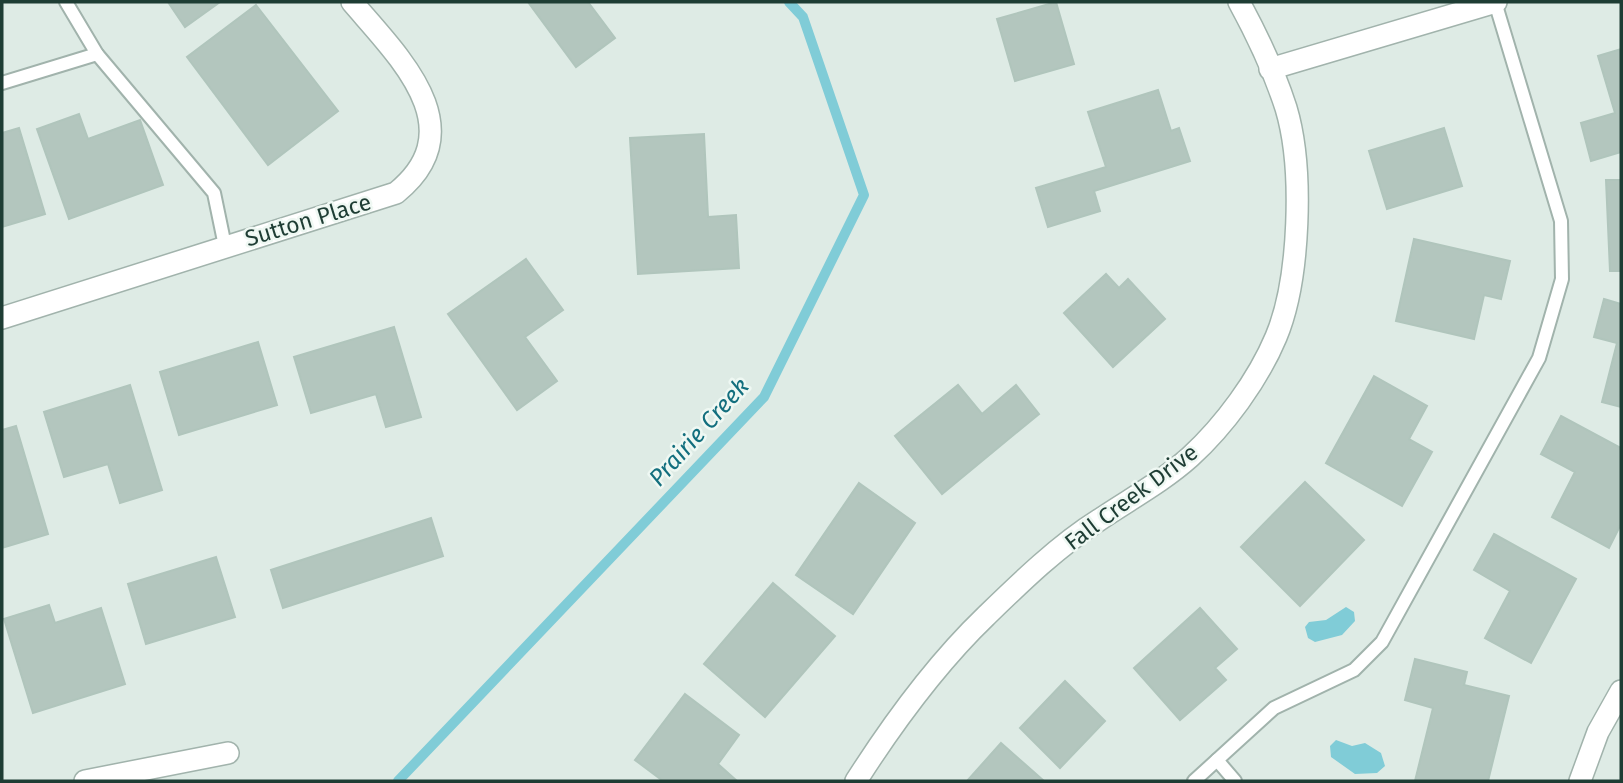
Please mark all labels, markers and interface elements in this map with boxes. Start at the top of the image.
street label: Sutton Place [241,188,375,252]
water label: Prairie Creek [643,372,755,492]
street label: Fall Creek Drive [1059,438,1203,556]

